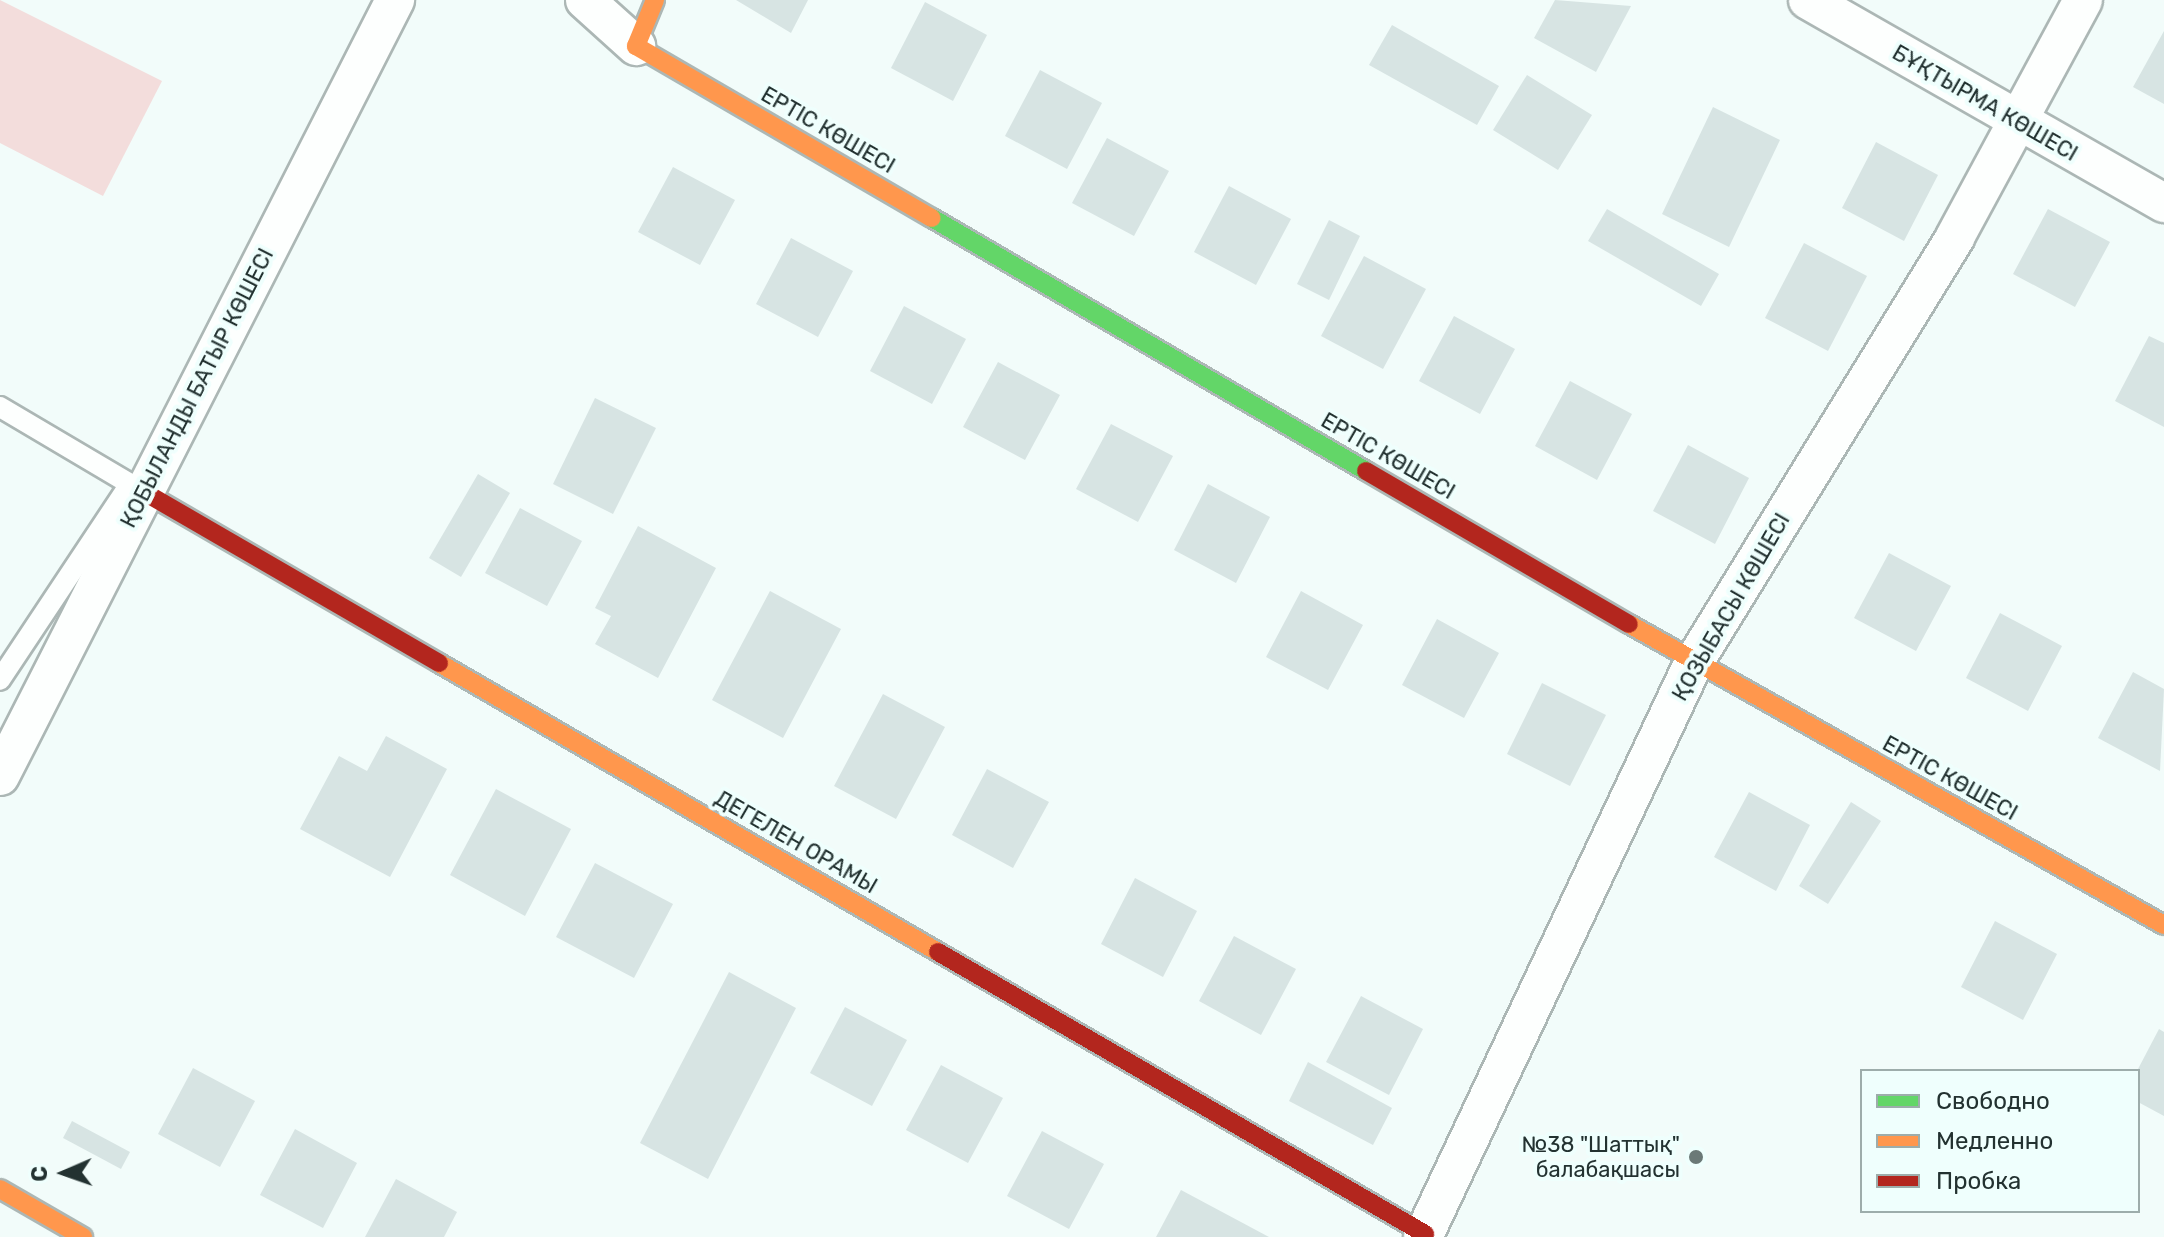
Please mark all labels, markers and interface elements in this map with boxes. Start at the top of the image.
street label: БҰҚТЫРМА КӨШЕСІ [1888,39,2082,167]
street label: ЕРТІС КӨШЕСІ [756,81,900,179]
street label: ҚОБЫЛАНДЫ БАТЫР КӨШЕСІ [115,244,279,532]
street label: ЕРТІС КӨШЕСІ [1316,407,1460,505]
street label: ҚОЗЫБАСЫ КӨШЕСІ [1666,508,1796,706]
street label: ЕРТІС КӨШЕСІ [1878,730,2022,826]
street label: ДЕГЕЛЕН ОРАМЫ [710,785,882,899]
legend [1860,1069,2140,1213]
text: Свободно [1936,1087,2050,1115]
text: Медленно [1936,1127,2053,1155]
place label: №38 "Шаттық" балабақшасы [1522,1131,1680,1182]
north arrow [24,1133,104,1213]
marker: №38 "Шаттық" балабақшасы [1687,1148,1705,1166]
text: С [26,1166,53,1182]
text: Пробка [1936,1167,2021,1195]

